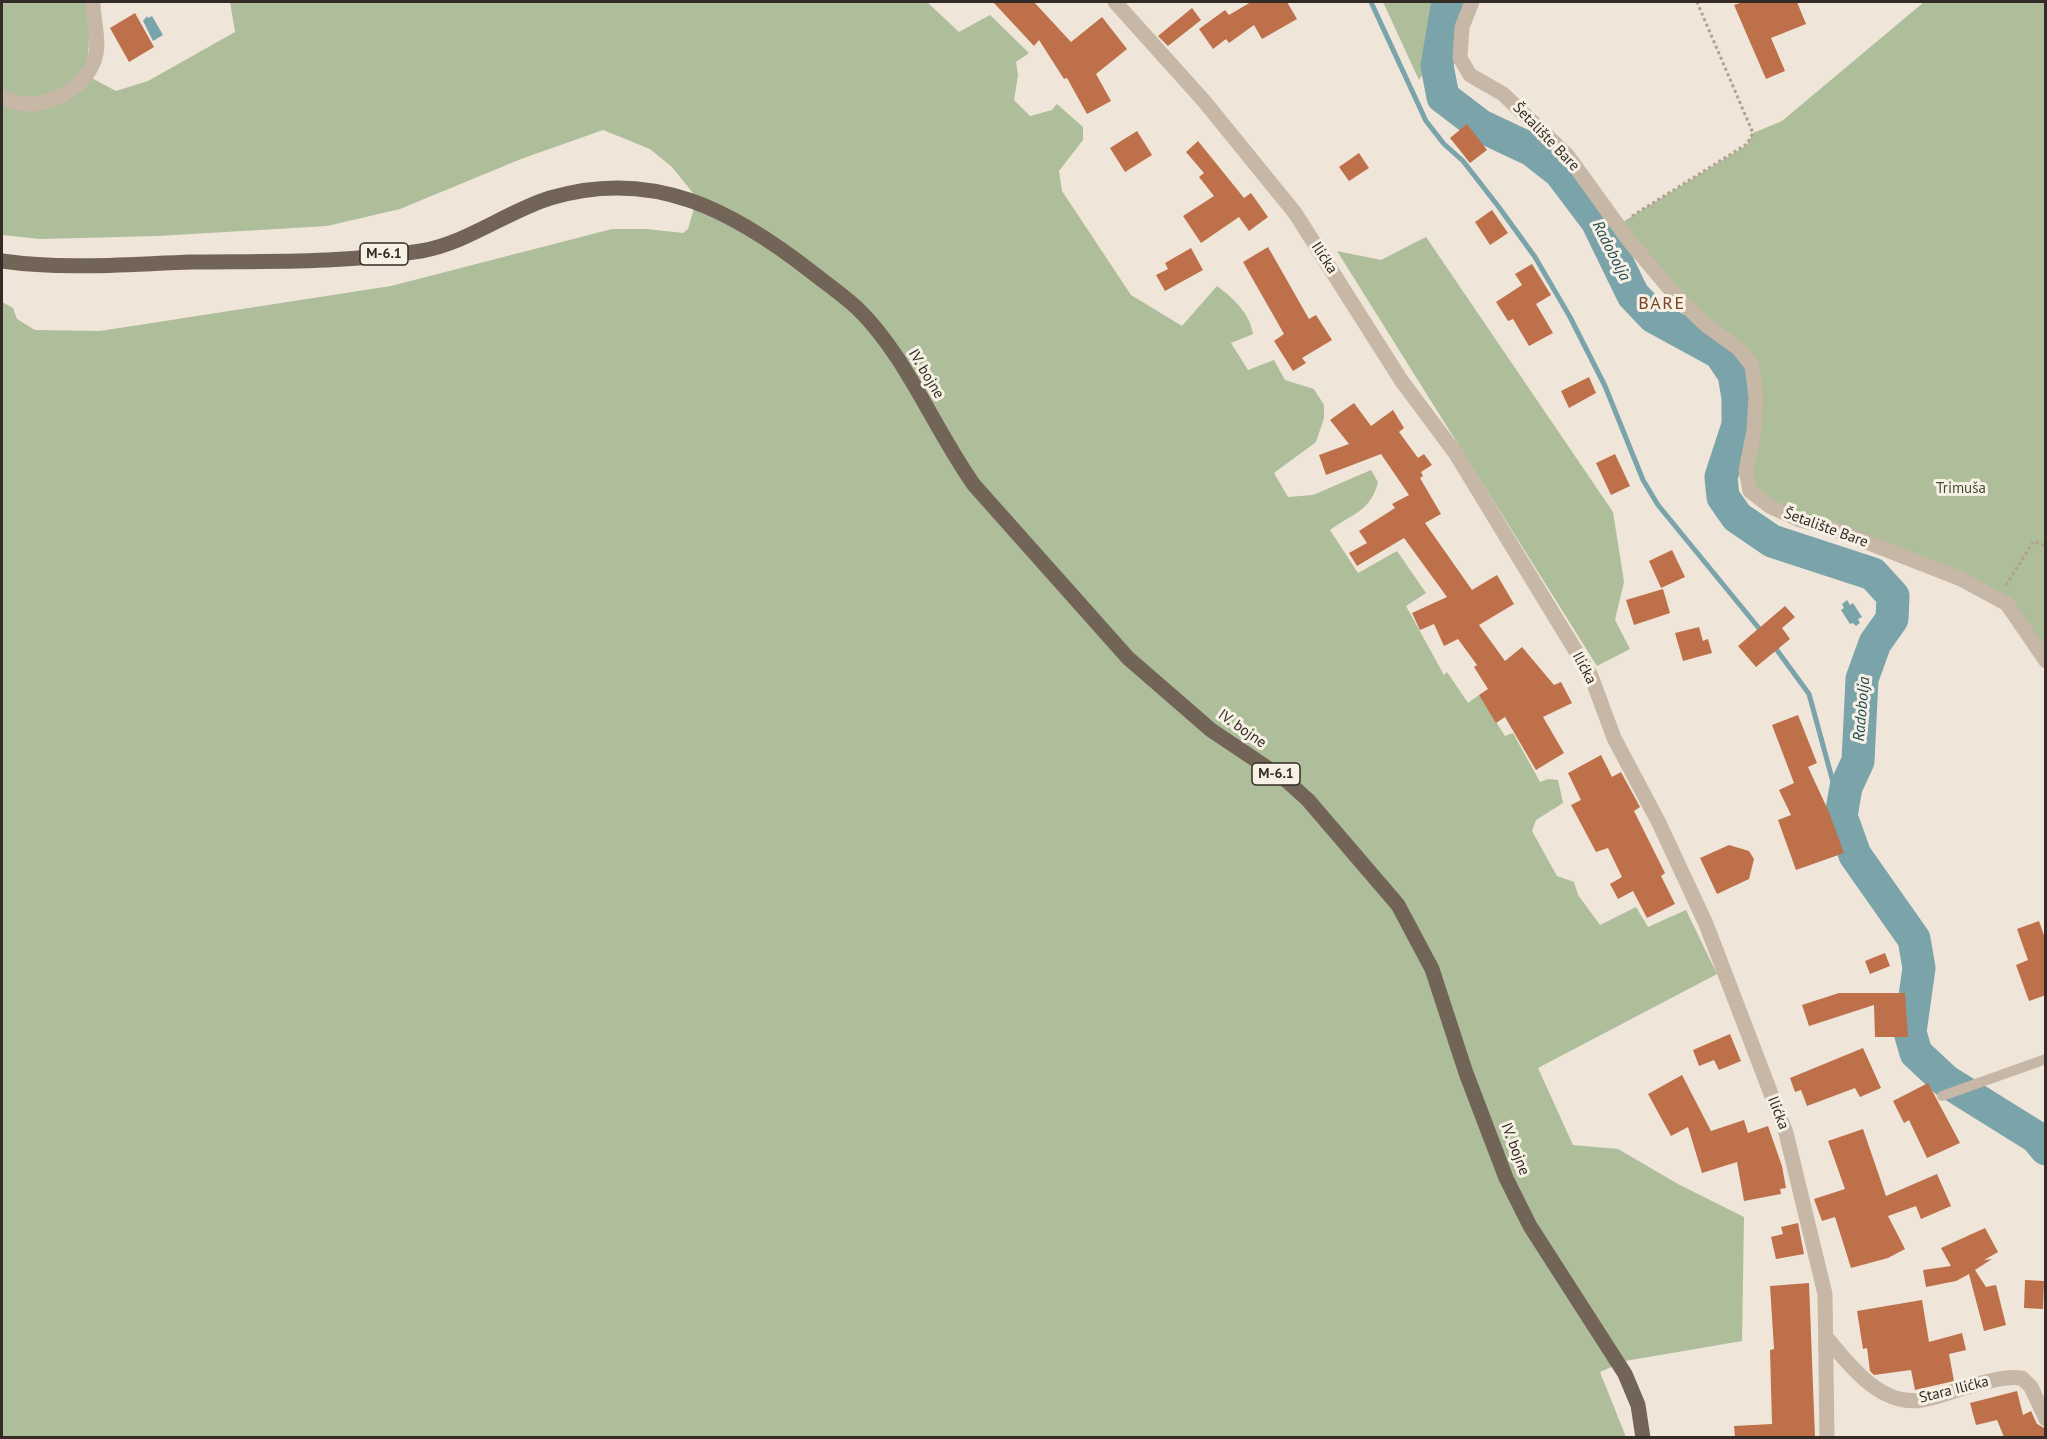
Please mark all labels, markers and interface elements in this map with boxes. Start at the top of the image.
street label: Šetalište Bare [1509,99,1583,175]
water label: Radobolja [1588,218,1634,284]
street label: Ilićka [1307,239,1341,277]
road number: M-6.1 [360,243,408,265]
district label: BARE [1638,293,1686,315]
street label: IV. bojne [904,346,948,402]
park label: Trimuša [1936,480,1986,498]
street label: Šetalište Bare [1781,504,1871,552]
street label: Ilićka [1568,649,1600,687]
water label: Radobolja [1850,676,1874,742]
street label: IV. bojne [1214,706,1270,752]
road number: M-6.1 [1252,763,1300,785]
street label: Ilićka [1763,1094,1793,1132]
street label: IV. bojne [1497,1120,1533,1178]
street label: Stara Ilićka [1917,1373,1991,1407]

